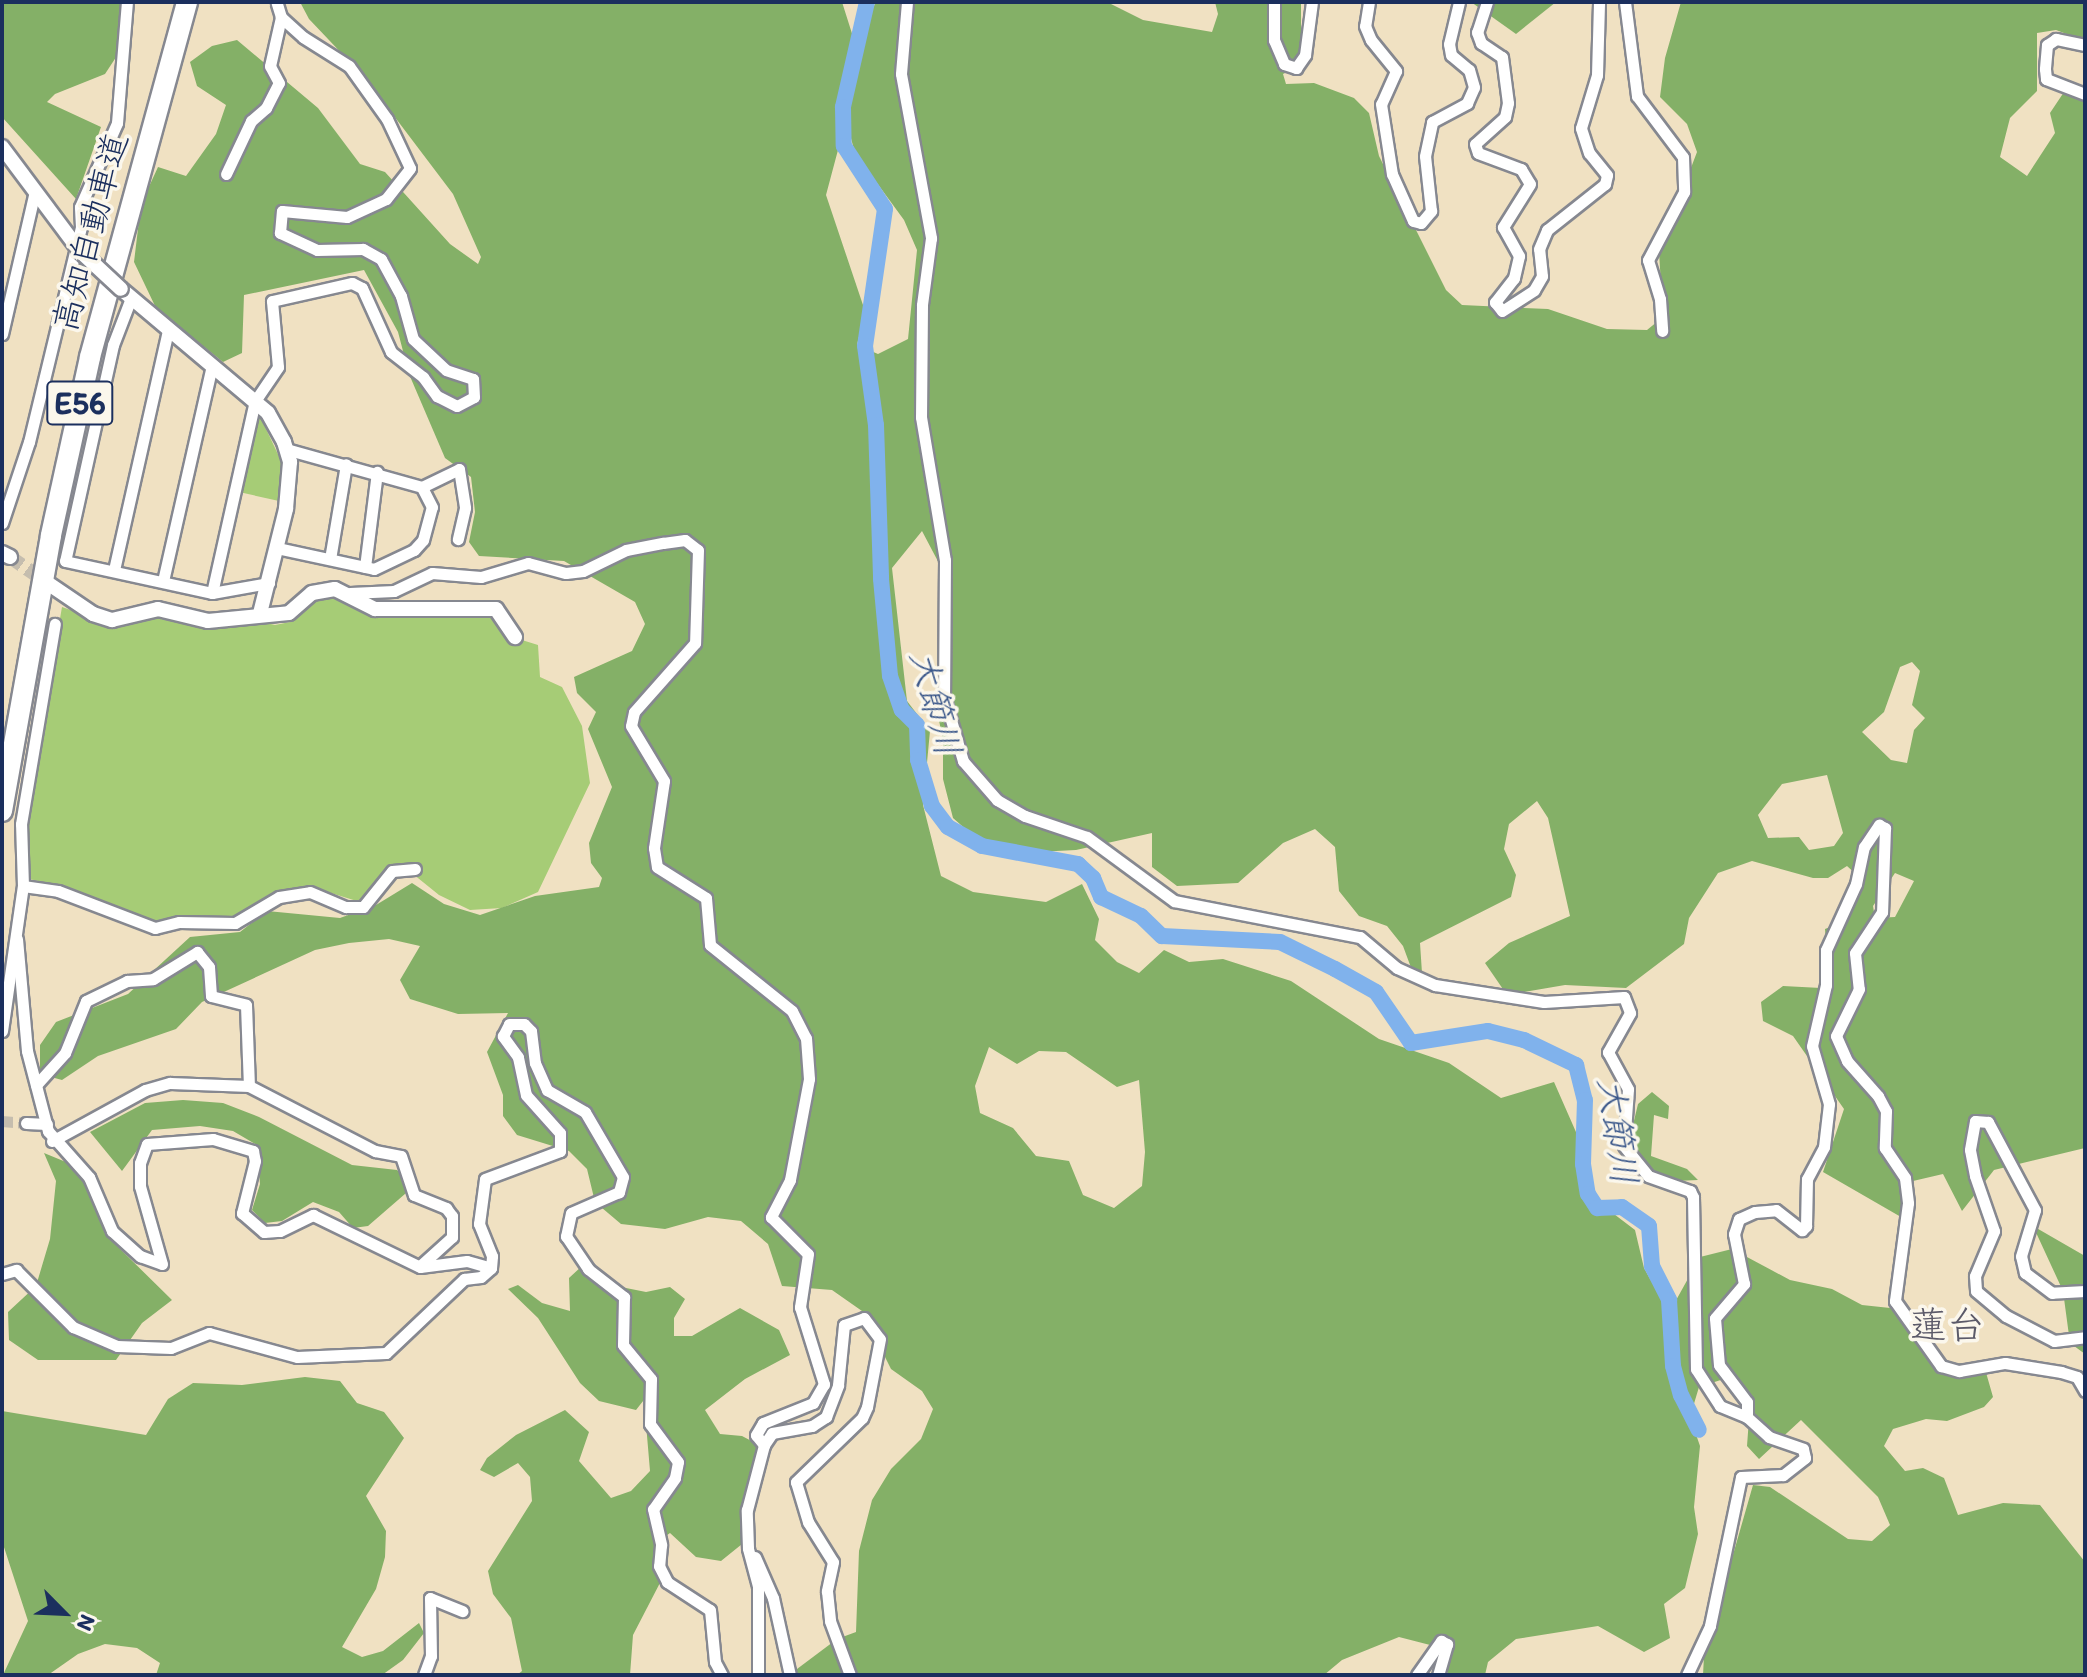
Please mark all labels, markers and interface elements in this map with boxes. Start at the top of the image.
street label: 高知自動車道 [44,128,136,336]
road number: E56 [46,375,114,431]
water label: 大節川 [901,645,971,761]
water label: 大節川 [1589,1075,1647,1187]
district label: 蓮台 [1909,1303,1985,1349]
north arrow [24,1573,104,1653]
text: N [71,1611,102,1635]

